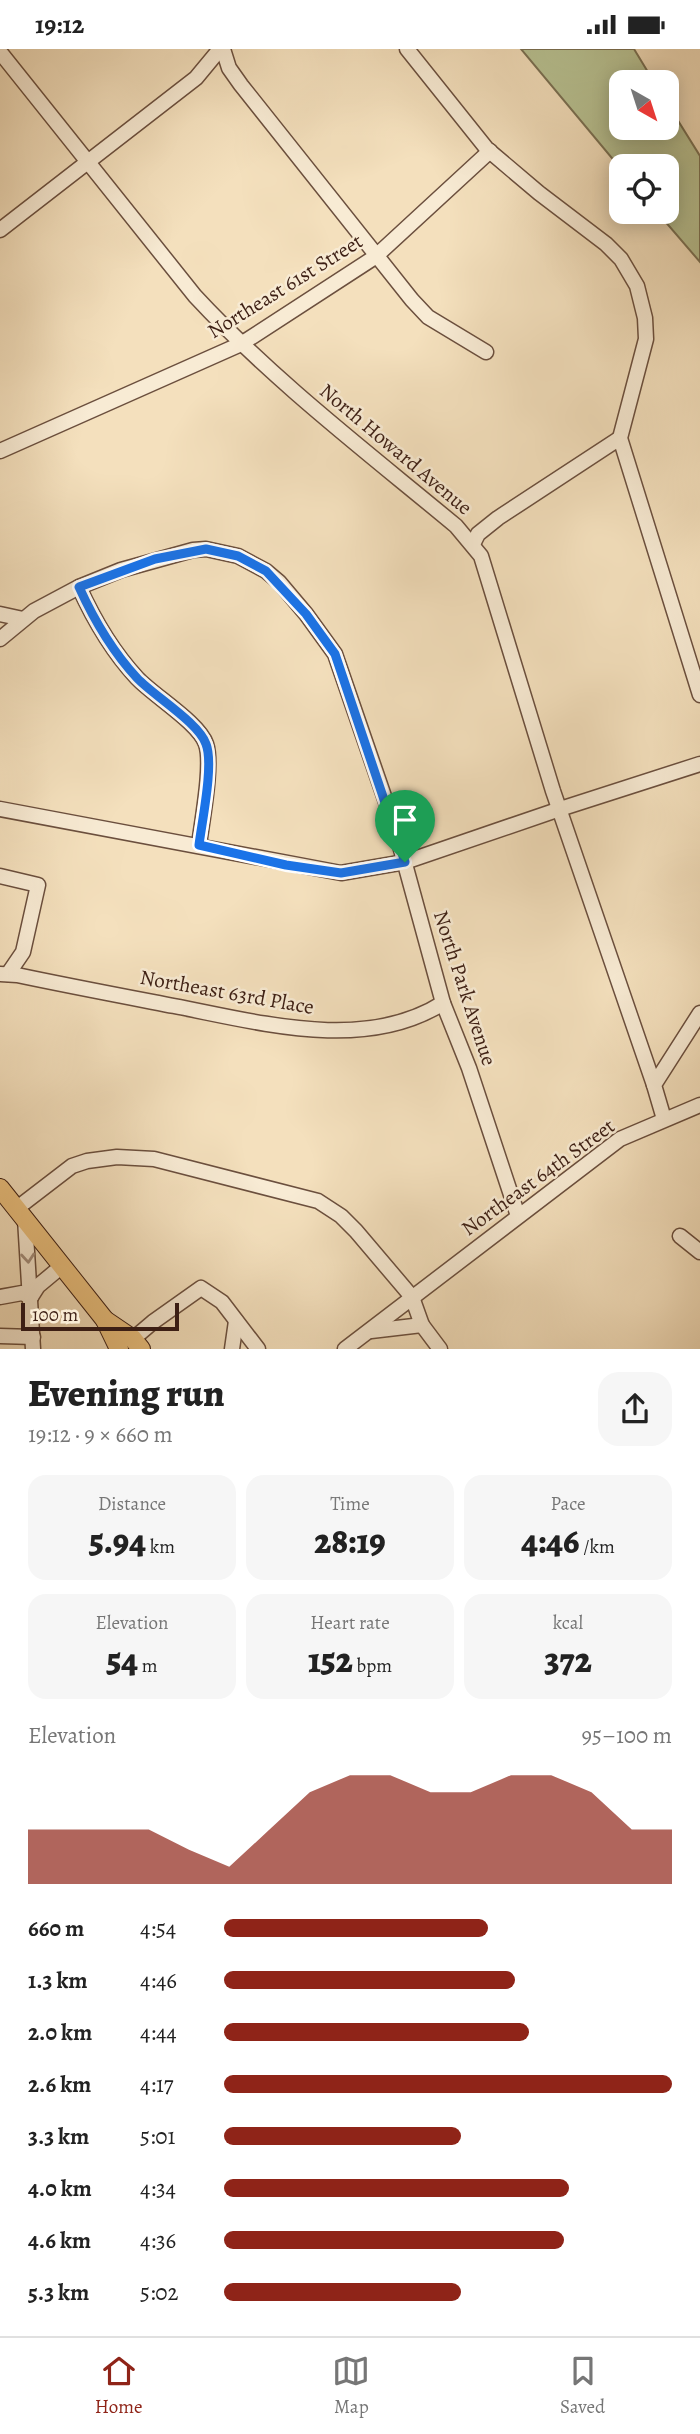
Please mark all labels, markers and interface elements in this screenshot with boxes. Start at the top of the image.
text: 19:12 [35,7,84,42]
north arrow [609,70,679,140]
map controls [609,70,679,224]
button: locate [609,154,679,224]
street label: Northeast 61st Street [202,227,368,345]
street label: North Howard Avenue [314,377,478,521]
pin [375,790,435,862]
icon: arrive [386,801,424,839]
street label: North Park Avenue [427,907,503,1069]
street label: Northeast 63rd Place [138,963,316,1021]
street label: Northeast 64th Street [456,1112,620,1242]
one-way arrow [20,1252,35,1263]
scale bar [21,1300,178,1332]
text: 100 m [32,1302,78,1328]
text: Evening run [28,1367,225,1419]
button: share [598,1372,672,1446]
text: 19:12 · 9 × 660 m [28,1419,173,1450]
text: Distance [98,1491,166,1517]
text: Time [330,1491,370,1517]
text: Pace [550,1491,586,1517]
text: 5.94 [89,1517,146,1565]
text: 28:19 [314,1517,386,1565]
text: 4:46 [521,1517,580,1565]
text: km [146,1534,175,1560]
text: /km [580,1534,615,1560]
text: Elevation [96,1610,168,1636]
text: Heart rate [310,1610,390,1636]
text: kcal [553,1610,583,1636]
text: 54 [106,1636,138,1684]
text: 152 [308,1636,353,1684]
text: 372 [544,1636,592,1684]
text: m [138,1653,158,1679]
text: bpm [353,1653,392,1679]
text: Elevation [28,1720,116,1751]
text: 95–100 m [582,1720,672,1751]
text: 660 m [28,1913,84,1944]
text: 4:54 [140,1913,176,1944]
text: 1.3 km [28,1965,88,1996]
text: 4:46 [140,1965,177,1996]
text: 2.0 km [28,2017,92,2048]
text: 4:44 [140,2017,177,2048]
text: 2.6 km [28,2069,91,2100]
text: 4:17 [140,2069,173,2100]
text: 3.3 km [28,2121,89,2152]
text: 5:01 [140,2121,176,2152]
text: 4.0 km [28,2173,92,2204]
text: 4:34 [140,2173,176,2204]
text: 4.6 km [28,2225,91,2256]
text: 4:36 [140,2225,176,2256]
text: 5.3 km [28,2277,89,2308]
text: 5:02 [140,2277,179,2308]
tab: Home [95,2352,143,2420]
tab: Map [332,2352,370,2420]
tab: Saved [560,2352,605,2420]

